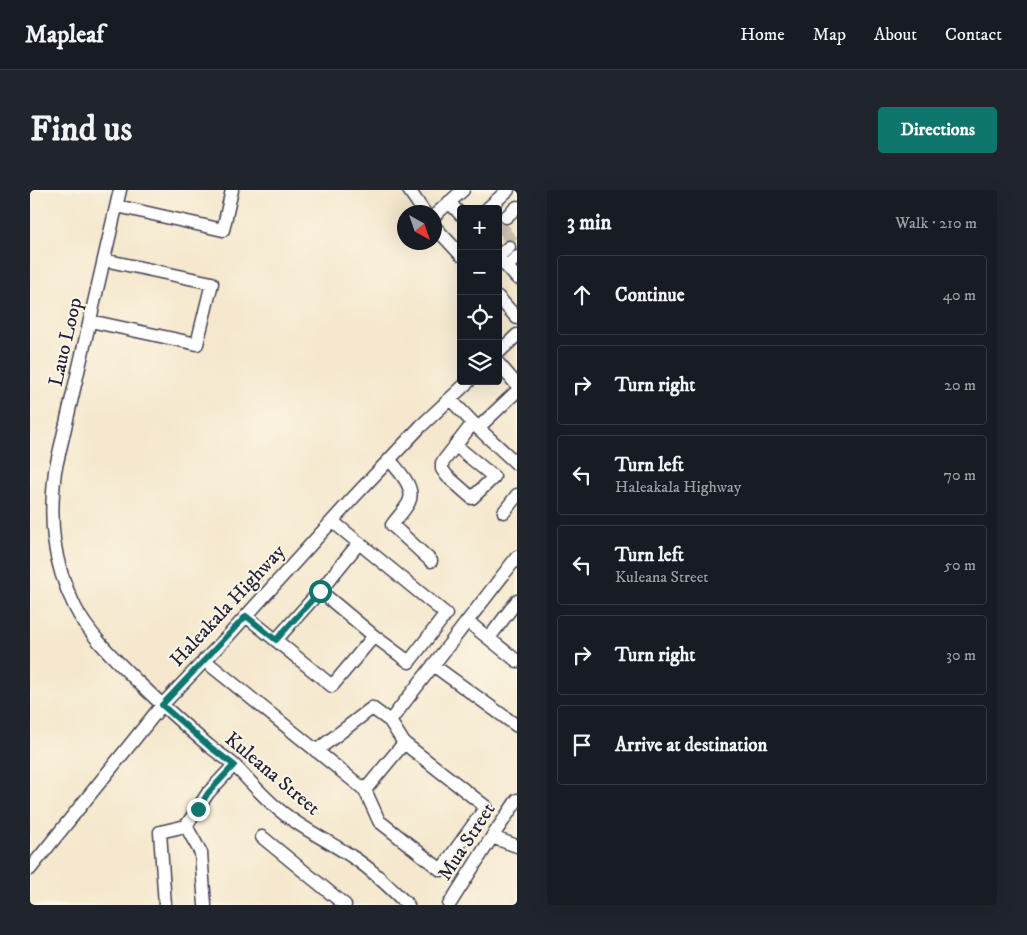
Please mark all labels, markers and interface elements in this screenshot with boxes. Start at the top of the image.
text: Mapleaf [25,20,104,50]
text: Home [740,24,785,46]
text: Map [813,24,846,46]
text: About [874,24,917,46]
text: Contact [945,24,1002,46]
button: Directions [878,107,997,153]
text: Find us [30,108,132,152]
north arrow [397,205,442,250]
map controls [457,205,502,385]
button: + [457,205,502,250]
text: 3 min [567,210,612,236]
text: Walk · 210 m [895,213,977,233]
button: − [457,250,502,295]
icon: ahead [568,281,596,309]
text: Continue [615,284,685,307]
text: 40 m [943,285,976,305]
street label: Lauo Loop [44,295,88,389]
button: locate [457,295,502,340]
button: layers [457,340,502,385]
icon: right [568,371,596,399]
text: Turn right [615,374,695,397]
text: 20 m [944,375,976,395]
text: Turn left [615,454,684,477]
icon: left [568,461,596,489]
text: 70 m [944,465,976,485]
text: Haleakala Highway [615,477,741,497]
street label: Haleakala Highway [165,539,291,672]
text: Turn left [615,544,684,567]
icon: left [568,551,596,579]
text: 50 m [944,555,976,575]
text: Kuleana Street [615,567,708,587]
route start [309,580,332,603]
icon: right [568,641,596,669]
text: Turn right [615,644,695,667]
text: 30 m [946,645,976,665]
street label: Kuleana Street [219,727,325,821]
icon: arrive [568,731,596,759]
text: Arrive at destination [615,734,767,757]
route end [187,798,210,821]
street label: Mua Street [433,798,501,886]

